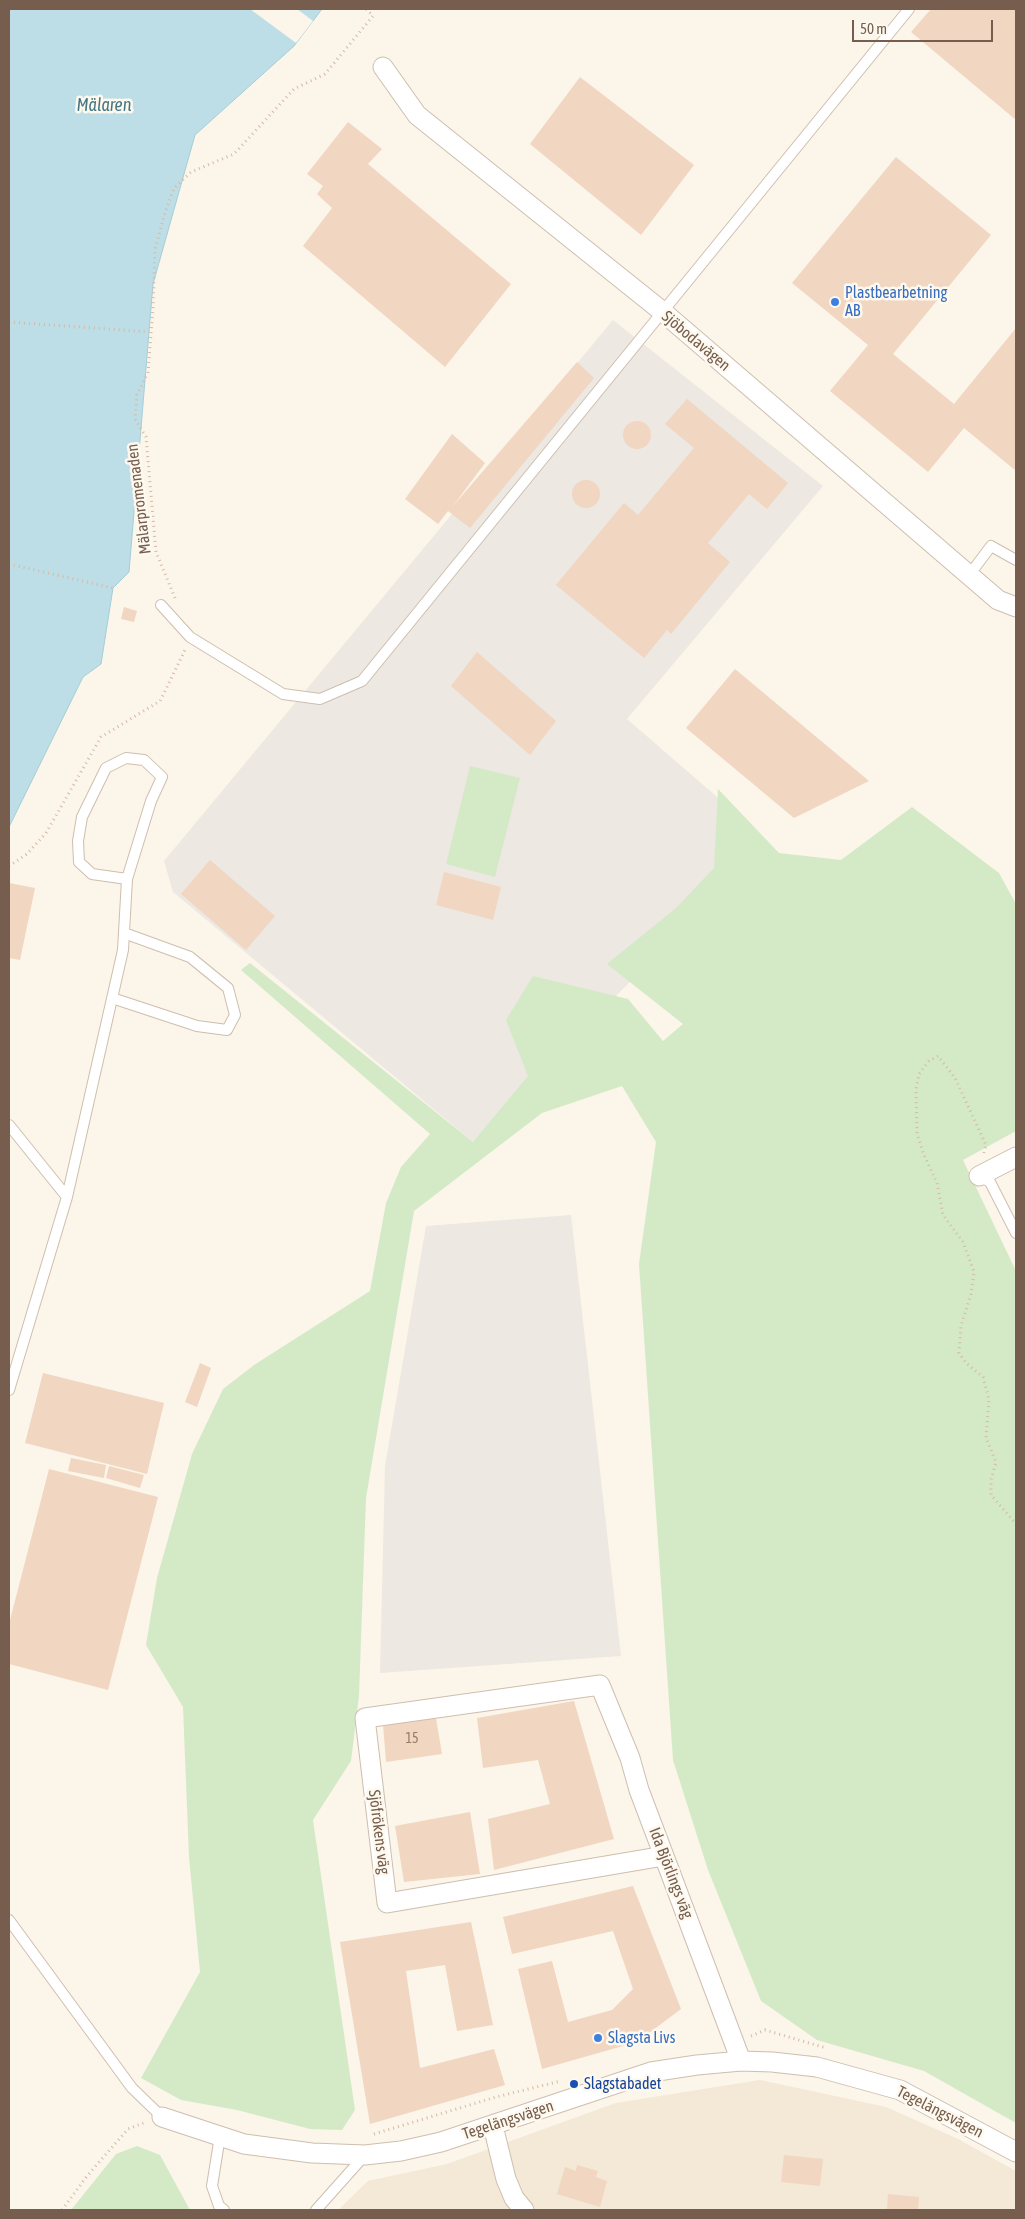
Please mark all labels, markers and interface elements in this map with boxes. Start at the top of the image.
scale bar [855,10,996,42]
text: 50 m [860,20,887,37]
water label: Mälaren [77,94,131,116]
place label: Plastbearbetning AB [845,283,947,321]
marker: Plastbearbetning AB [829,296,841,308]
street label: Sjöbodavägen [658,307,734,375]
street label: Mälarpromenaden [123,443,155,555]
house number: 15 [405,1731,419,1747]
street label: Sjöfrökens väg [364,1789,394,1875]
street label: Ida Björlings väg [645,1825,697,1921]
place label: Slagsta Livs [608,2028,675,2048]
marker: Slagsta Livs [592,2032,604,2044]
place label: Slagstabadet [584,2074,661,2094]
marker: Slagstabadet [568,2078,580,2090]
street label: Tegelängsvägen [894,2082,986,2142]
street label: Tegelängsvägen [460,2096,556,2144]

